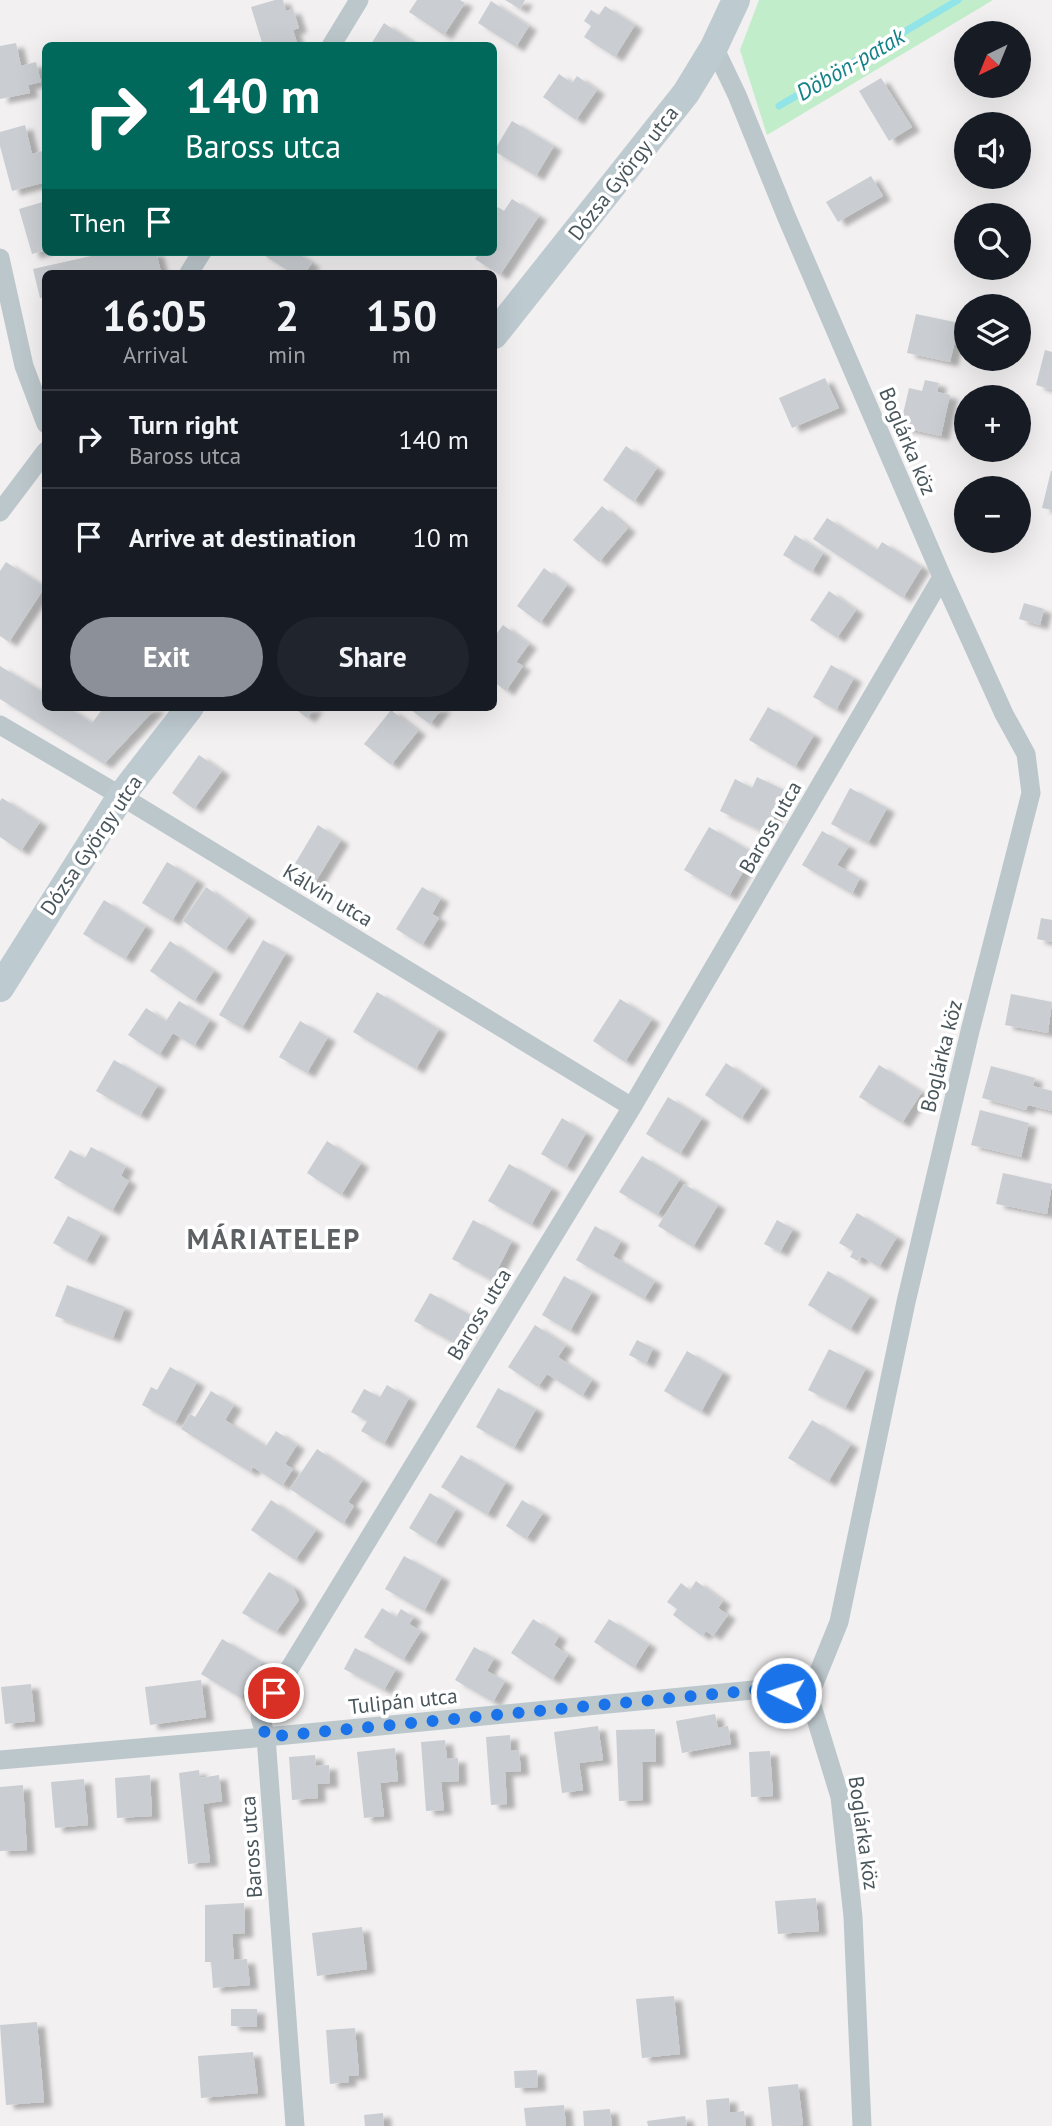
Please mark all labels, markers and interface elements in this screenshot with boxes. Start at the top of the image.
water label: Döbön-patak [790,20,911,107]
north arrow [954,21,1031,98]
map controls [954,21,1031,553]
text: 140 m [185,63,320,127]
icon: right [70,70,161,161]
street label: Dózsa György utca [562,100,684,246]
button: sound [954,112,1031,189]
text: Baross utca [185,125,341,167]
icon: arrive [140,203,178,241]
button: search [954,203,1031,280]
text: Then [70,206,126,239]
text: 16:05 [102,288,208,343]
text: 2 [275,288,299,343]
text: 150 [366,288,437,343]
button: layers [954,294,1031,371]
text: Arrival [123,340,187,369]
text: min [268,340,306,369]
text: m [392,340,411,369]
street label: Boglárka köz [873,383,943,499]
button: + [954,385,1031,462]
text: Turn right [129,408,238,441]
icon: right [70,420,108,458]
text: 140 m [398,423,469,456]
text: Baross utca [129,441,241,470]
button: − [954,476,1031,553]
icon: arrive [70,518,108,556]
text: Arrive at destination [129,521,356,554]
text: 10 m [413,521,469,554]
button: Exit [70,617,263,697]
button: Share [277,617,469,697]
street label: Dózsa György utca [34,770,148,920]
street label: Baross utca [733,776,807,878]
street label: Kálvin utca [278,858,378,932]
street label: Boglárka köz [914,997,968,1115]
district label: MÁRIATELEP [187,1220,361,1257]
street label: Baross utca [441,1263,517,1365]
position arrow [749,1656,823,1730]
pin [244,1663,304,1723]
icon: arrive [255,1674,293,1712]
street label: Tulipán utca [347,1682,459,1720]
street label: Boglárka köz [843,1774,885,1892]
street label: Baross utca [234,1795,268,1899]

